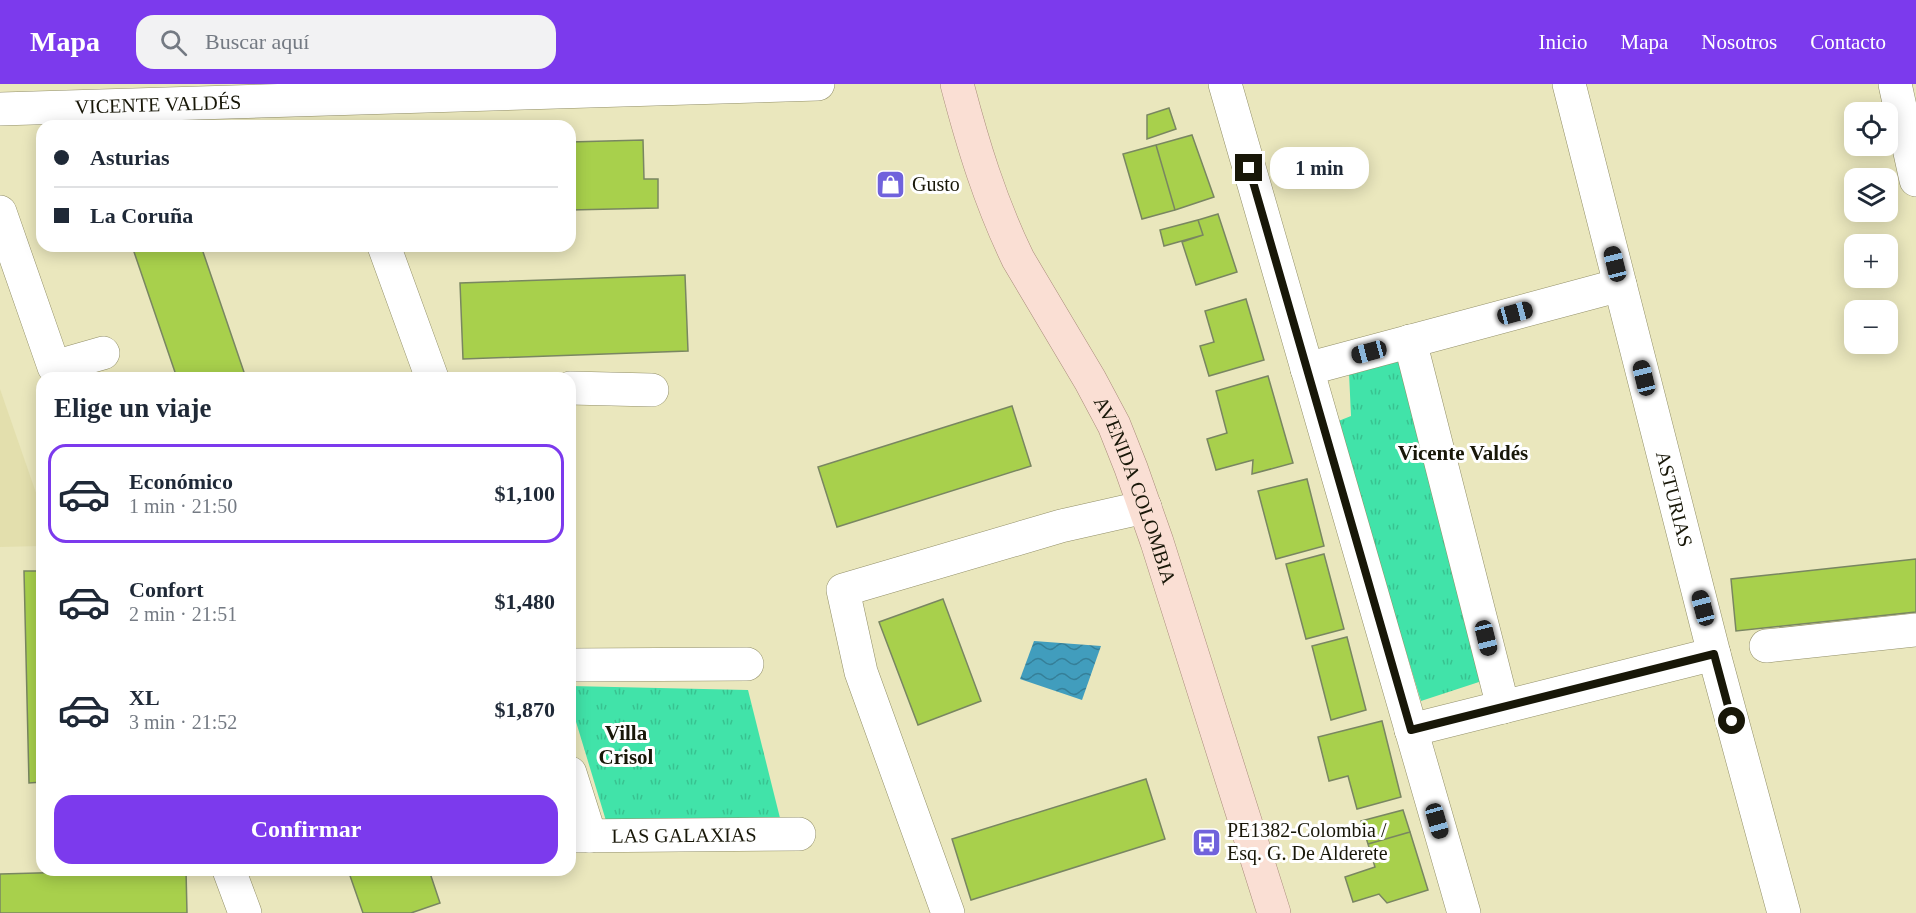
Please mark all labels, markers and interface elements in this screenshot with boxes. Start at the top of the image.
search box [136,15,556,69]
text: Mapa [30,26,100,57]
icon: search [157,26,190,59]
text: Buscar aquí [205,29,309,54]
text: Inicio [1539,30,1588,54]
text: Mapa [1621,30,1668,54]
text: Nosotros [1701,30,1777,54]
text: Contacto [1810,30,1886,54]
street label: VICENTE VALDÉS [74,91,242,118]
map controls [1844,102,1898,354]
button: locate [1844,102,1898,156]
text: Asturias [90,145,169,170]
callout: 1 min [1270,147,1369,189]
route end [1235,154,1262,181]
text: 1 min [1295,157,1344,179]
shop icon: Gusto [875,168,907,200]
button: layers [1844,168,1898,222]
place label: Gusto [912,173,960,195]
text: La Coruña [90,203,193,228]
button: + [1844,234,1898,288]
car [1602,244,1628,284]
car [1495,300,1535,326]
button: − [1844,300,1898,354]
car [1349,339,1389,365]
car [1631,358,1657,398]
street label: AVENIDA COLOMBIA [1090,392,1181,587]
text: Elige un viaje [54,393,212,423]
district label: Vicente Valdés [1398,441,1528,465]
street label: ASTURIAS [1652,449,1697,549]
icon: car [57,467,111,521]
text: Económico [129,469,233,494]
text: $1,100 [495,481,555,506]
text: 1 min · 21:50 [129,495,237,517]
icon: car [57,575,111,629]
text: Confort [129,577,204,602]
car [1690,588,1716,628]
text: $1,480 [495,589,555,614]
text: 2 min · 21:51 [129,603,237,625]
car [1473,618,1499,658]
icon: car [57,683,111,737]
text: XL [129,685,160,710]
text: $1,870 [495,697,555,722]
route start [1718,707,1745,734]
text: 3 min · 21:52 [129,711,237,733]
district label: Villa Crisol [599,721,654,769]
button: Confirmar [54,795,558,864]
car [1423,801,1451,841]
place label: PE1382-Colombia / Esq. G. De Alderete [1227,819,1388,865]
street label: LAS GALAXIAS [611,823,757,847]
bus stop icon: PE1382-Colombia / Esq. G. De Alderete [1190,826,1222,858]

